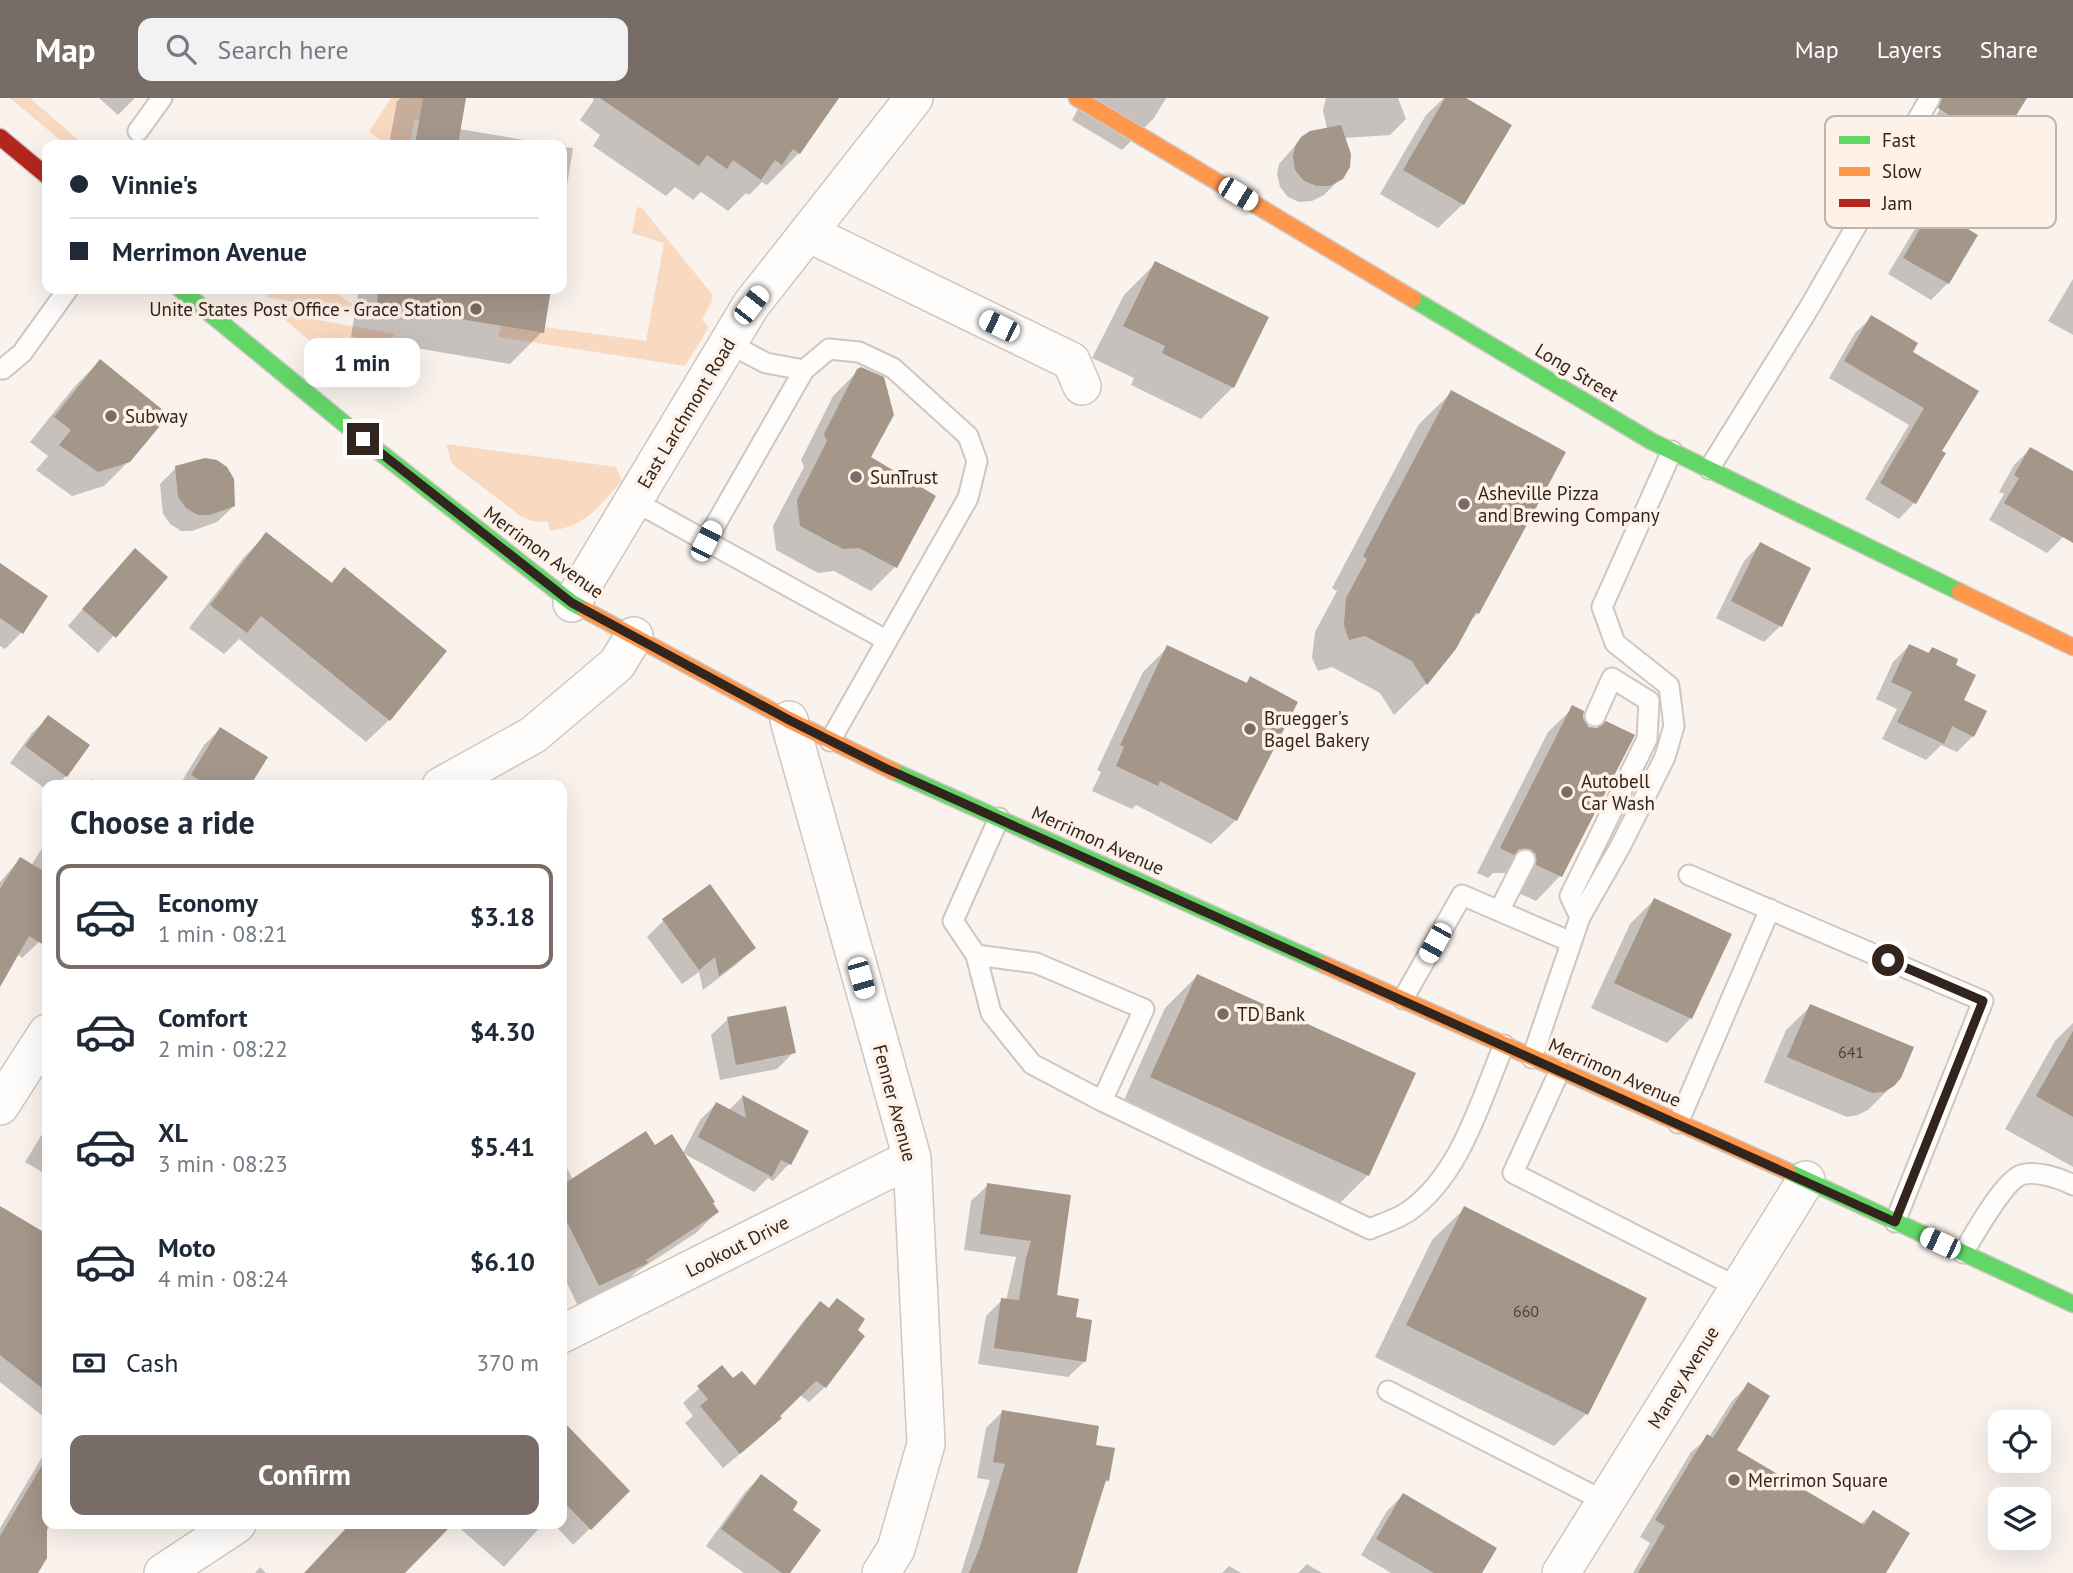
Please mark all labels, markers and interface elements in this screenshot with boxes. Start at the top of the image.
search box [138,18,628,81]
text: Map [35,28,96,71]
icon: search [162,30,200,68]
text: Search here [218,33,349,66]
text: Map [1795,34,1839,65]
text: Layers [1877,34,1942,65]
text: Share [1980,34,2038,65]
legend [1825,116,2056,228]
text: Fast [1882,128,1916,152]
text: Slow [1882,159,1922,183]
text: Vinnie's [112,168,198,201]
car [1215,174,1262,214]
text: Jam [1881,191,1912,215]
text: Merrimon Avenue [112,235,307,268]
car [730,282,773,328]
place label: Unite States Post Office - Grace Station [149,297,462,321]
marker: Unite States Post Office - Grace Station [468,301,484,317]
car [976,307,1023,345]
street label: East Larchmont Road [632,333,740,493]
callout: 1 min [305,338,421,386]
street label: Long Street [1531,338,1624,407]
text: 1 min [334,348,390,377]
place label: Subway [125,404,188,428]
marker: Subway [103,408,119,424]
route end [347,423,379,455]
place label: SunTrust [870,465,939,489]
marker: SunTrust [848,469,864,485]
place label: Asheville Pizza and Brewing Company [1478,481,1660,527]
marker: Asheville Pizza and Brewing Company [1456,496,1472,512]
street label: Merrimon Avenue [479,500,609,604]
car [688,518,725,564]
place label: Bruegger's Bagel Bakery [1264,706,1370,752]
marker: Bruegger's Bagel Bakery [1242,721,1258,737]
place label: Autobell Car Wash [1581,769,1655,815]
marker: Autobell Car Wash [1559,784,1575,800]
street label: Merrimon Avenue [1028,800,1168,880]
text: Choose a ride [70,801,255,843]
icon: car [74,885,137,948]
text: Economy [158,886,258,919]
text: $3.18 [470,900,535,933]
text: 1 min · 08:21 [158,919,288,948]
car [1416,920,1455,966]
route start [1872,944,1904,976]
car [846,955,877,1001]
icon: car [74,1000,137,1063]
text: Comfort [158,1001,248,1034]
place label: TD Bank [1237,1002,1305,1026]
marker: TD Bank [1215,1006,1231,1022]
text: $4.30 [470,1015,535,1048]
street label: Merrimon Avenue [1545,1032,1685,1112]
text: 2 min · 08:22 [158,1034,288,1063]
street label: Fenner Avenue [868,1042,922,1164]
house number: 641 [1838,1042,1864,1062]
icon: car [74,1115,137,1178]
text: XL [158,1116,188,1149]
text: $5.41 [470,1130,535,1163]
text: 3 min · 08:23 [158,1149,288,1178]
street label: Lookout Drive [681,1210,793,1282]
car [1917,1225,1964,1261]
icon: car [74,1230,137,1293]
text: Moto [158,1231,216,1264]
text: $6.10 [470,1245,535,1278]
text: 4 min · 08:24 [158,1264,288,1293]
house number: 660 [1513,1301,1539,1321]
street label: Maney Avenue [1642,1321,1724,1433]
icon: cash [70,1344,108,1382]
text: Cash [126,1346,178,1379]
text: 370 m [477,1348,539,1377]
map controls [1988,1410,2051,1550]
button: locate [1988,1410,2051,1473]
button: Confirm [70,1435,539,1515]
place label: Merrimon Square [1748,1468,1888,1492]
marker: Merrimon Square [1726,1472,1742,1488]
button: layers [1988,1487,2051,1550]

